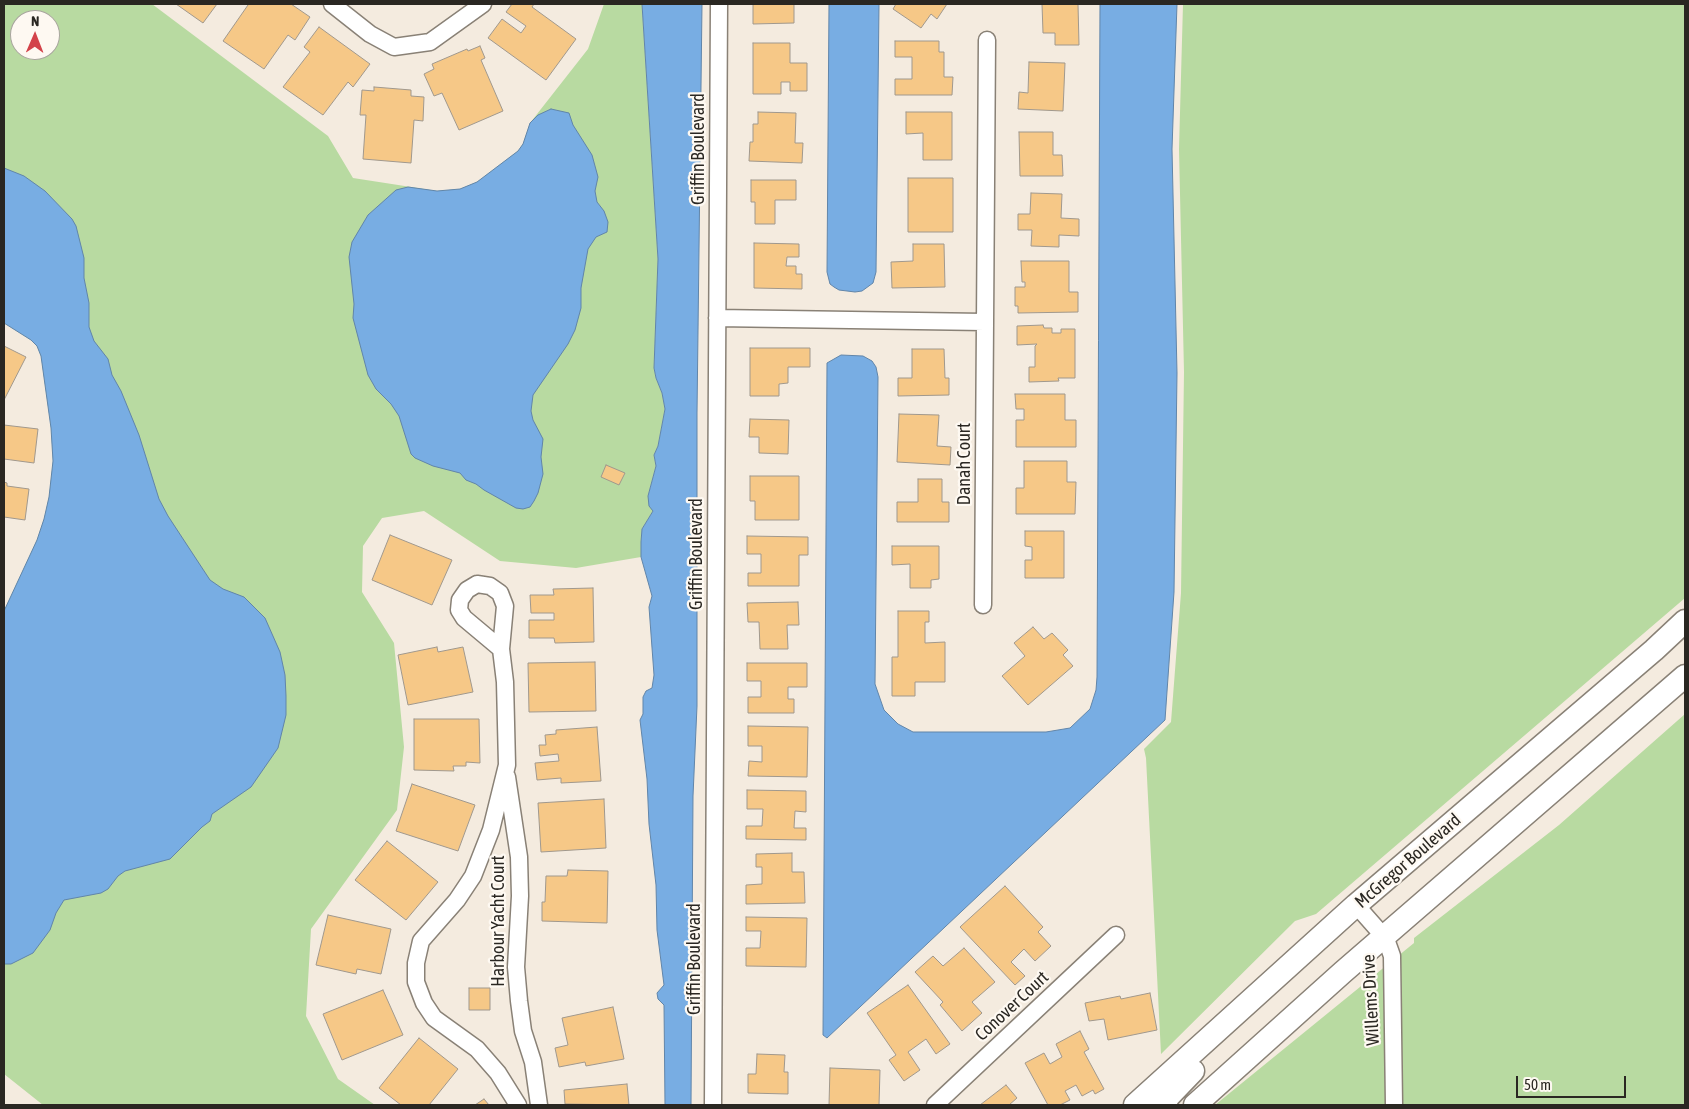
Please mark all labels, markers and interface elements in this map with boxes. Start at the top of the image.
north arrow [10,10,60,60]
text: N [31,13,40,29]
street label: Griffin Boulevard [687,93,709,205]
street label: Danah Court [953,423,975,505]
street label: Griffin Boulevard [685,498,707,610]
street label: McGregor Boulevard [1351,809,1465,913]
street label: Harbour Yacht Court [487,855,509,987]
street label: Griffin Boulevard [683,903,705,1015]
street label: Willems Drive [1358,954,1384,1046]
street label: Conover Court [971,967,1053,1045]
scale bar [1519,1066,1629,1098]
text: 50 m [1524,1076,1551,1093]

